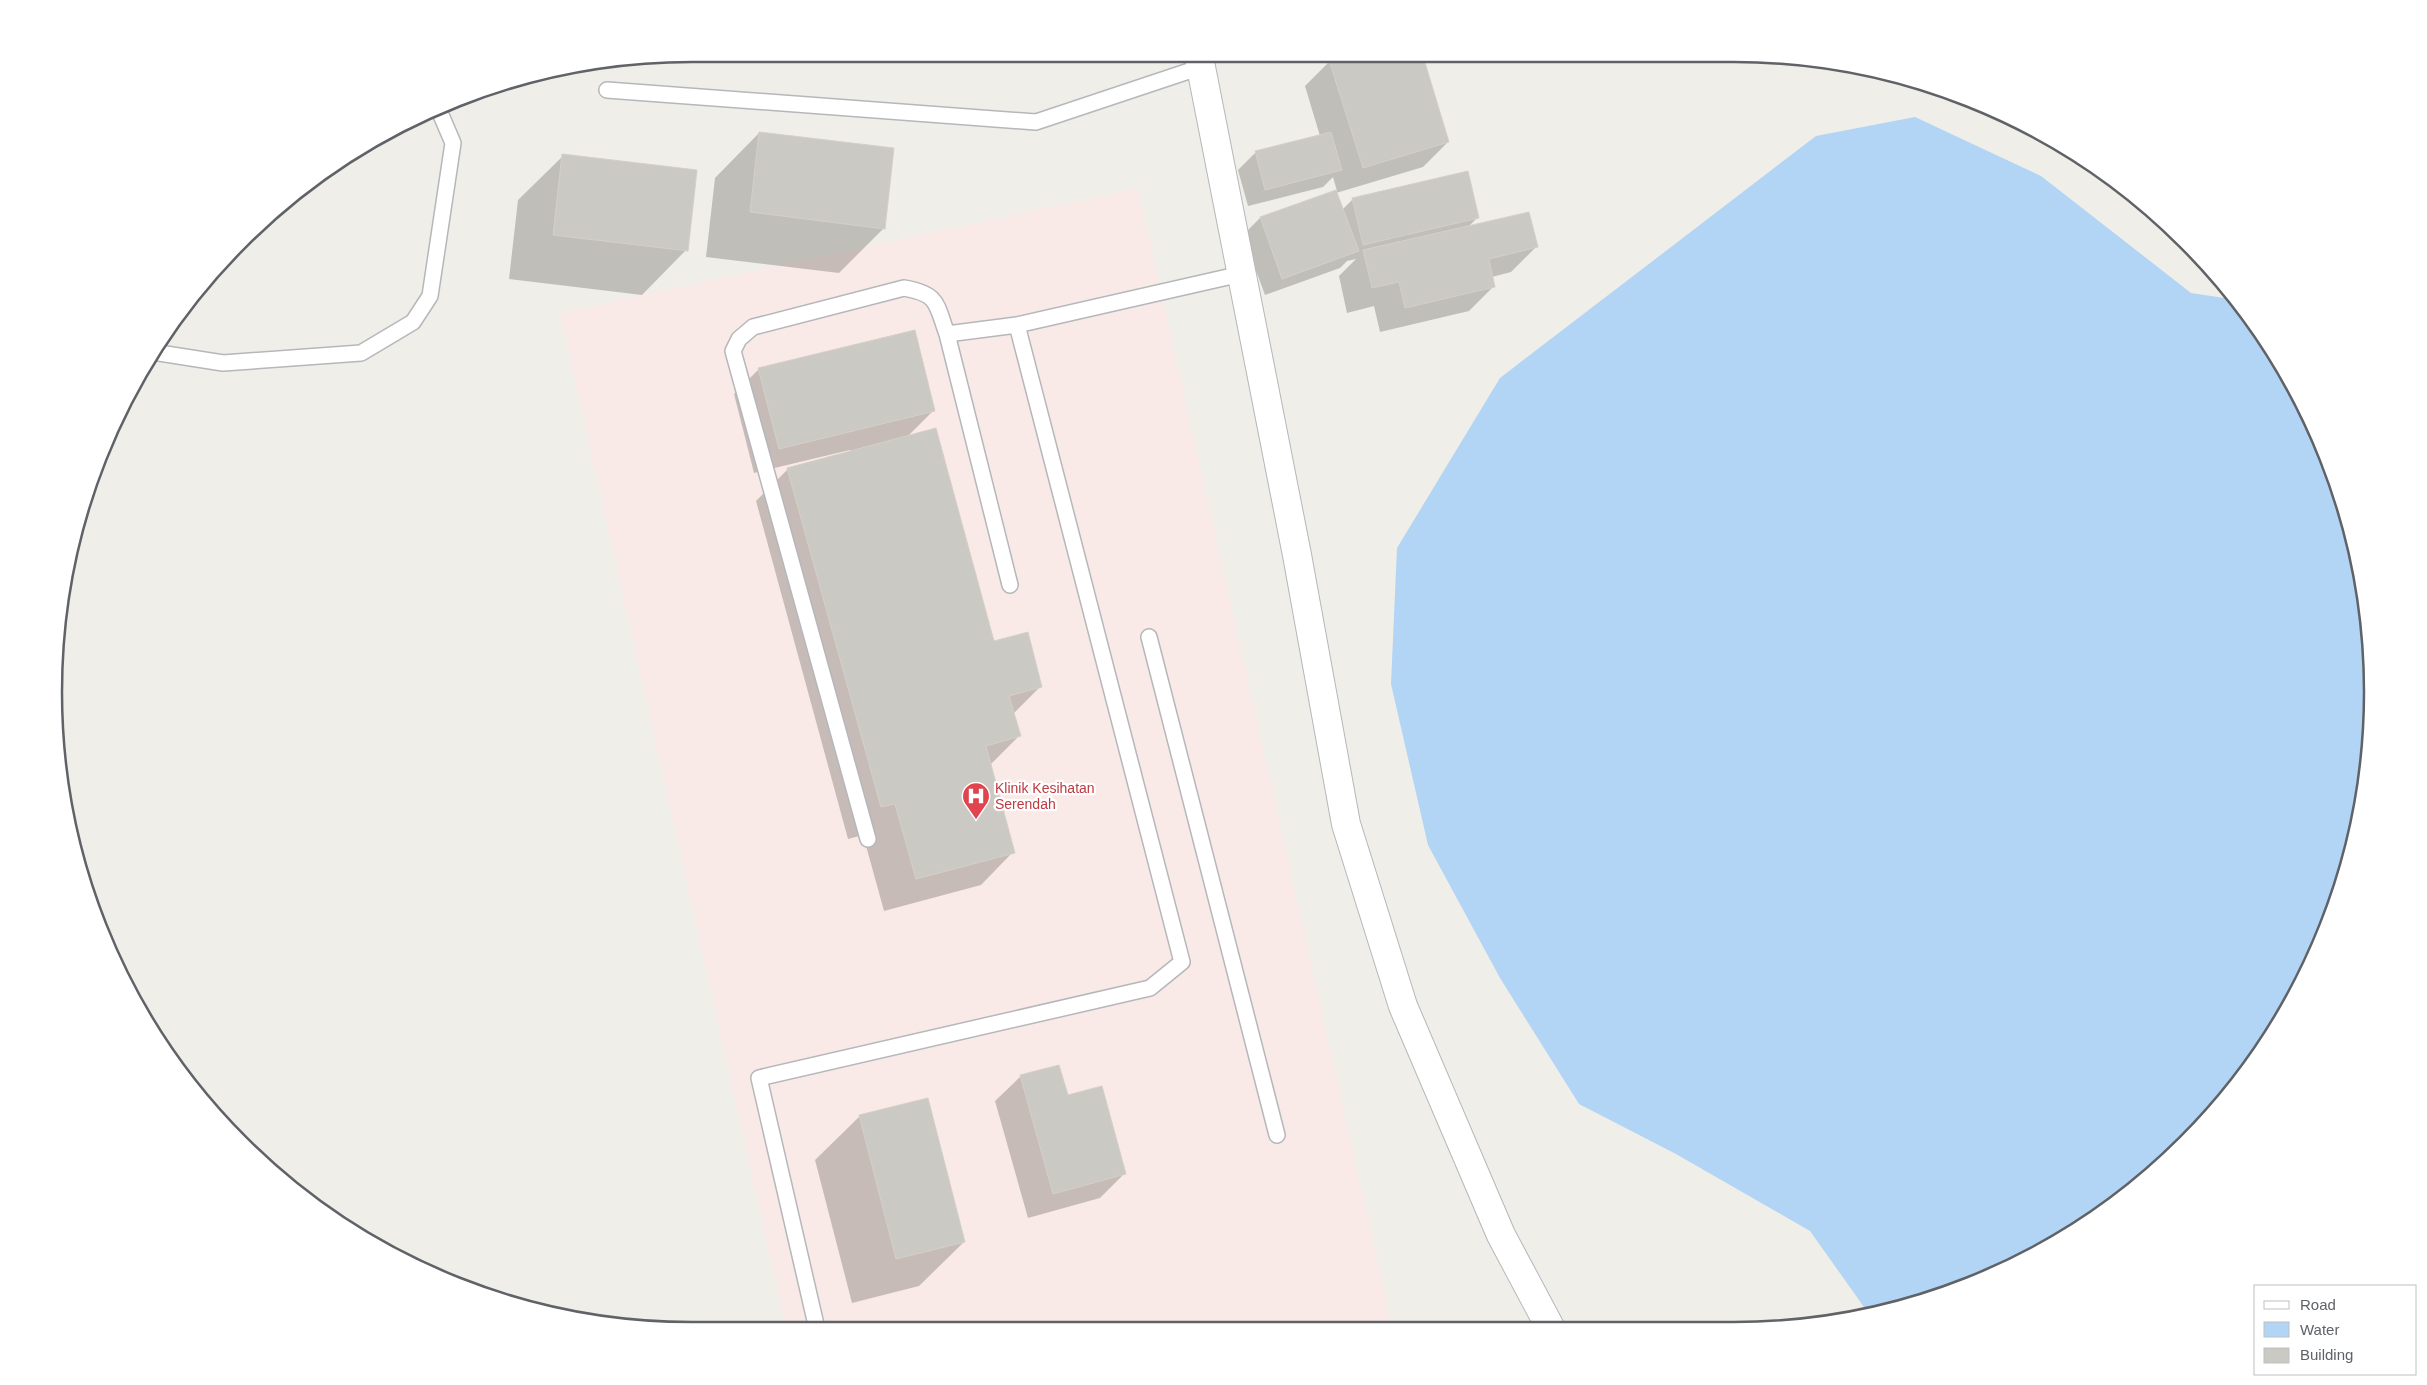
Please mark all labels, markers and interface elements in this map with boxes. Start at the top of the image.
place label: Klinik Kesihatan Serendah [995,780,1095,812]
hospital icon: Klinik Kesihatan Serendah [961,781,991,820]
legend [2254,1285,2417,1375]
text: Road [2300,1296,2336,1313]
text: Water [2300,1321,2339,1338]
text: Building [2300,1346,2353,1363]

